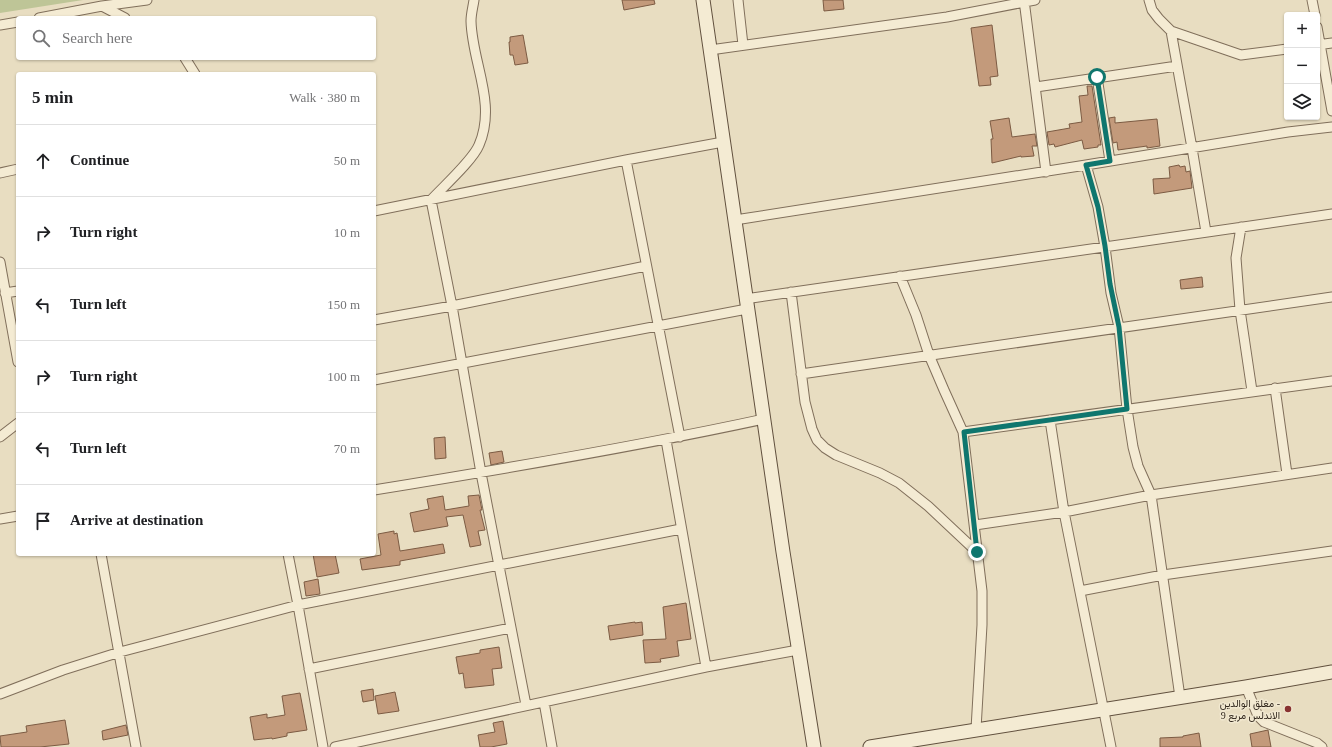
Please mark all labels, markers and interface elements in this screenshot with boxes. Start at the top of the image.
map controls [1284,12,1320,120]
button: + [1284,12,1320,48]
search box [16,16,376,60]
icon: search [30,27,52,49]
text: Search here [62,30,132,46]
button: − [1284,48,1320,84]
route start [1088,68,1106,86]
button: layers [1284,84,1320,120]
text: 5 min [32,88,73,107]
text: Walk · 380 m [289,90,360,105]
icon: ahead [32,150,54,172]
text: Continue [70,152,129,168]
text: 50 m [334,153,360,168]
icon: right [32,222,54,244]
text: Turn right [70,224,137,240]
text: 10 m [334,225,360,240]
icon: left [32,294,54,316]
text: Turn left [70,296,127,312]
text: 150 m [327,297,360,312]
icon: right [32,366,54,388]
text: Turn right [70,368,137,384]
text: 100 m [327,369,360,384]
icon: left [32,438,54,460]
text: Turn left [70,440,127,456]
text: 70 m [334,441,360,456]
icon: arrive [32,510,54,532]
text: Arrive at destination [70,512,203,528]
route end [968,543,986,561]
place label: مغلق الوالدين - الاندلس مربع 9 [1220,698,1280,722]
marker: مغلق الوالدين - الاندلس مربع 9 [1283,704,1293,714]

